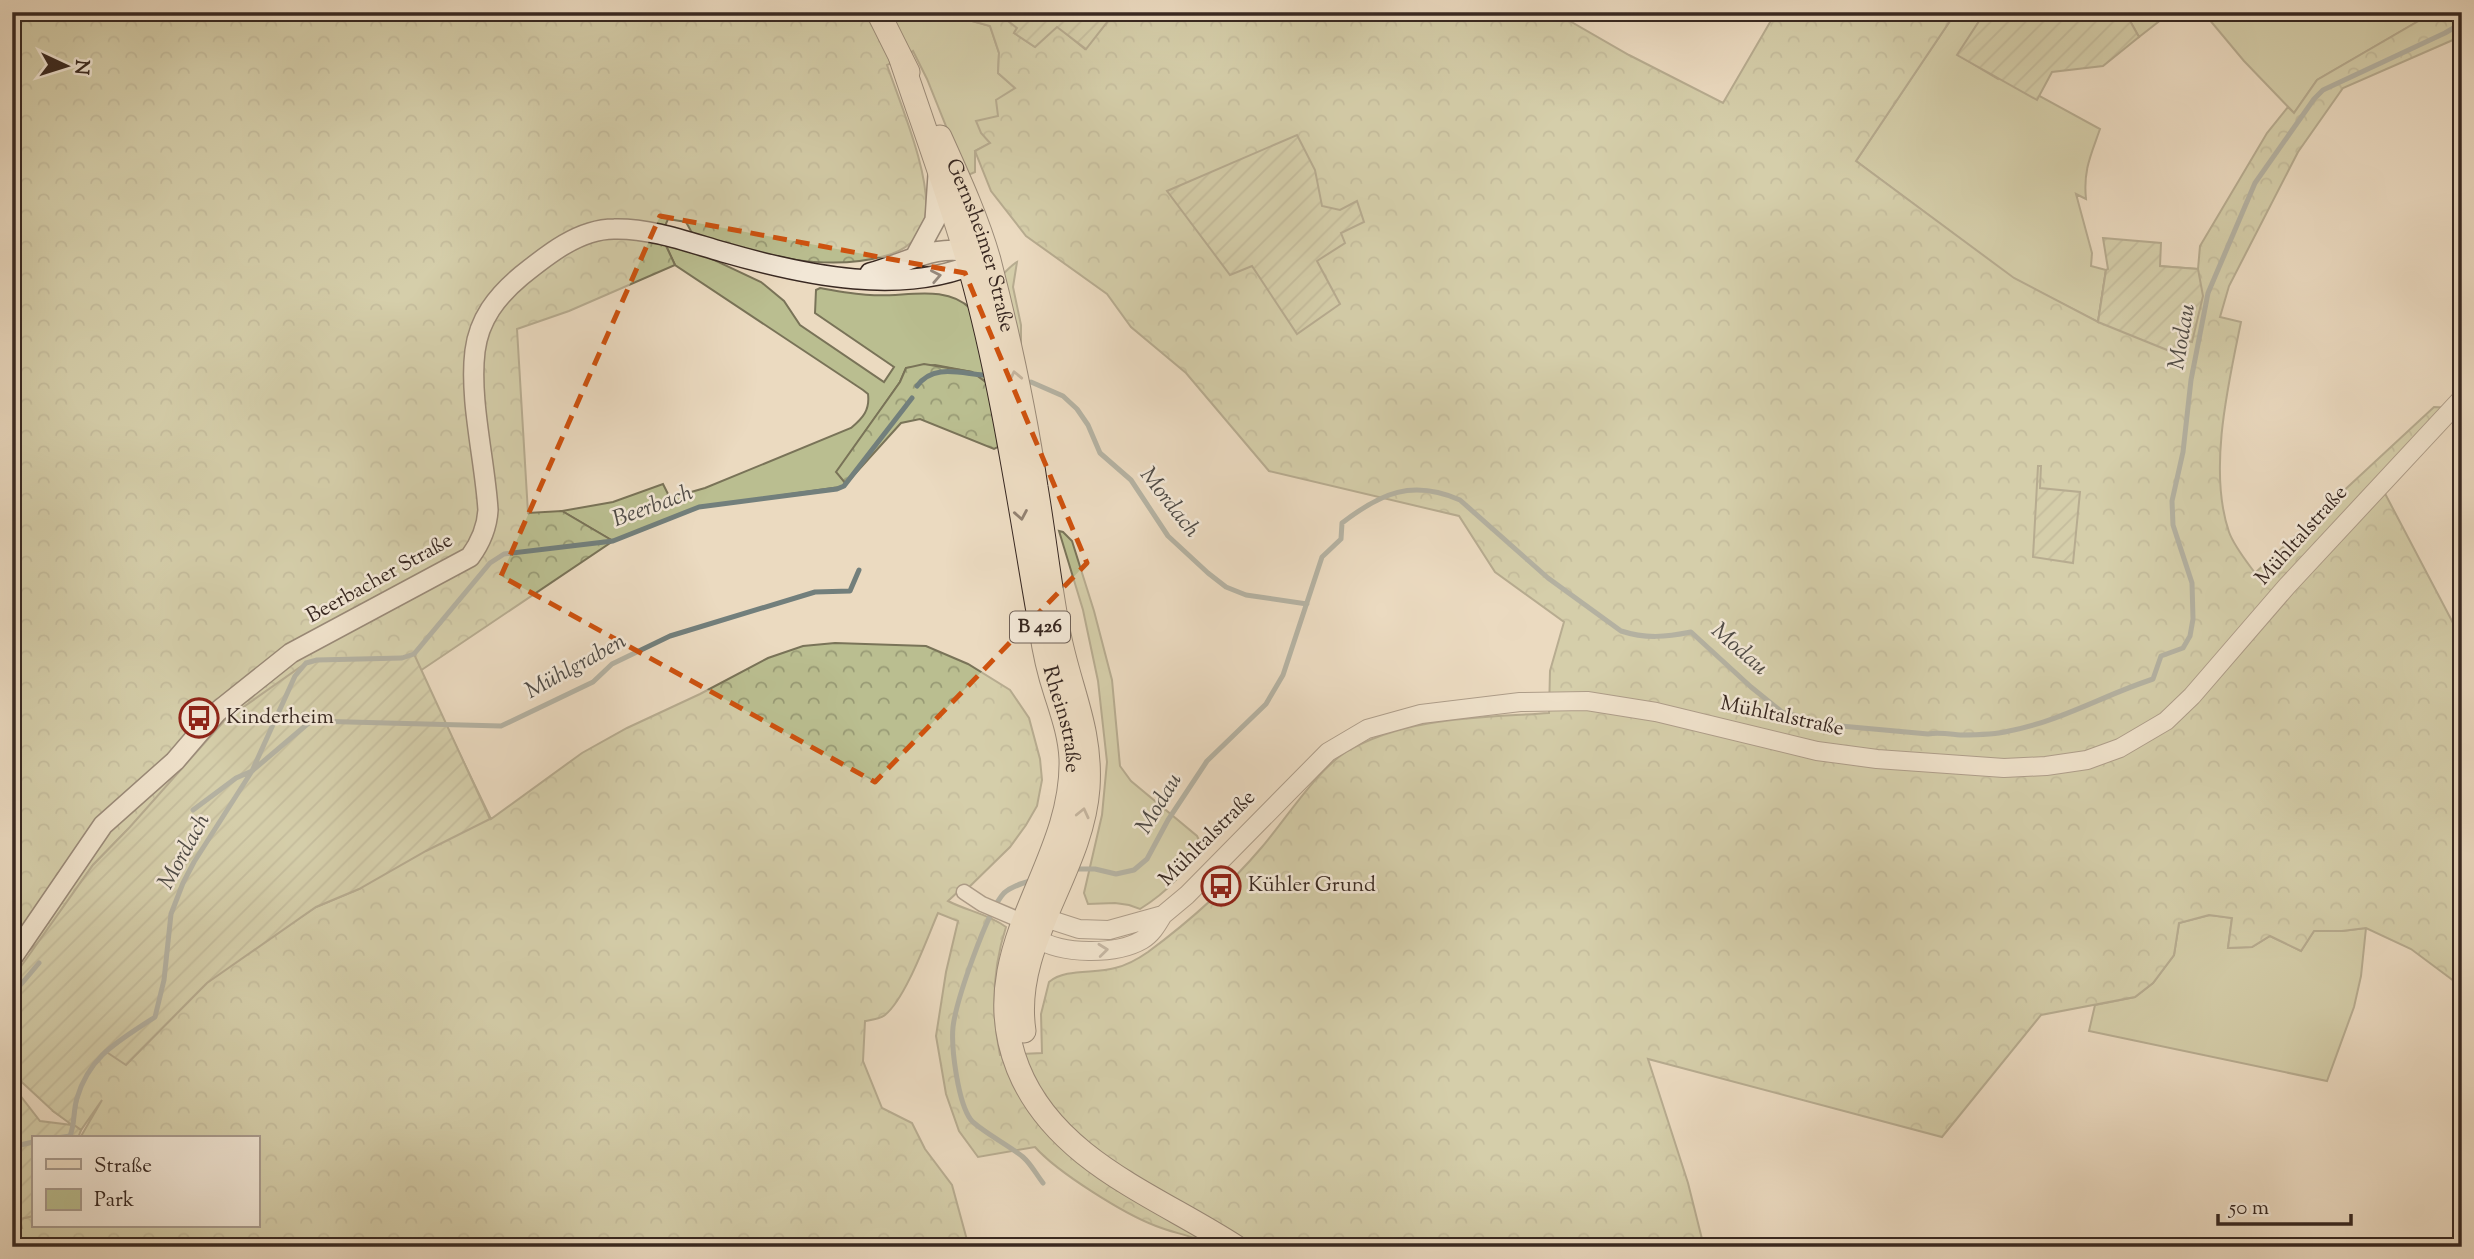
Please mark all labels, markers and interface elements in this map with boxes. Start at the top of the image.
north arrow [32,32,102,102]
text: N [66,59,94,76]
street label: Gernsheimer Straße [937,154,1021,335]
one-way arrow [930,269,942,284]
water label: Modau [2161,301,2205,373]
one-way arrow [1008,370,1023,382]
water label: Mordach [1131,461,1207,545]
water label: Beerbach [608,477,698,537]
street label: Mühltalstraße [2249,479,2355,593]
one-way arrow [1013,509,1028,521]
street label: Beerbacher Straße [301,526,459,632]
road number: B 426 [1010,612,1070,642]
water label: Modau [1703,616,1775,684]
water label: Mühlgraben [519,626,633,708]
street label: Rheinstraße [1034,663,1086,773]
street label: Mühltalstraße [1717,689,1847,745]
bus stop icon: Kinderheim [178,697,220,739]
place label: Kinderheim [226,703,334,733]
water label: Modau [1129,767,1191,841]
street label: Mühltalstraße [1153,784,1263,894]
one-way arrow [1075,807,1089,819]
water label: Mordach [151,808,219,896]
bus stop icon: Kühler Grund [1200,865,1242,907]
place label: Kühler Grund [1248,871,1376,901]
one-way arrow [1097,943,1109,958]
legend [32,1136,259,1228]
text: Straße [94,1152,152,1182]
scale bar [2218,1182,2352,1226]
text: Park [94,1186,135,1216]
text: 50 m [2228,1194,2269,1224]

